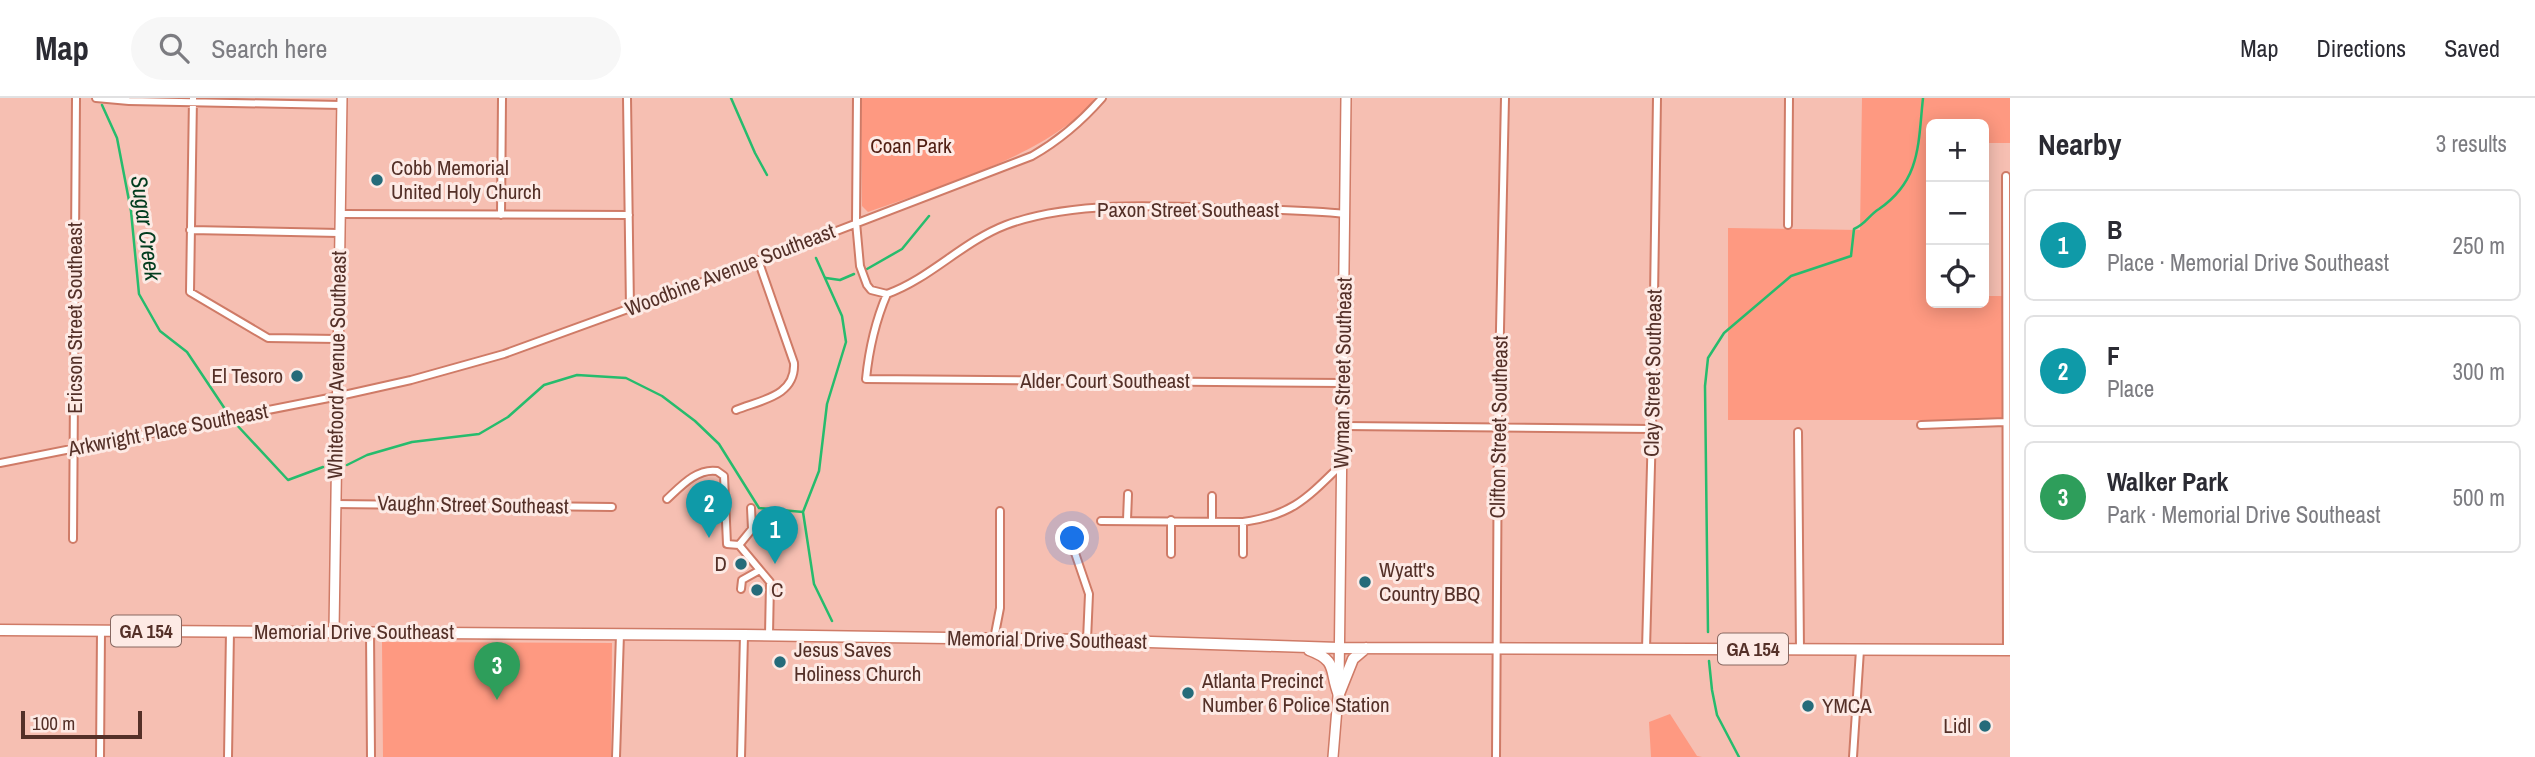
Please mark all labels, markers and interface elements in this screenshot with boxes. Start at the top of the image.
search box [131,17,621,80]
text: Map [35,26,89,70]
icon: search [155,29,193,67]
text: Search here [211,31,327,66]
text: Map [2240,32,2278,64]
text: Directions [2316,32,2406,64]
text: Saved [2444,32,2500,64]
map controls [1926,119,1989,308]
button: + [1926,119,1989,182]
text: Nearby [2038,124,2121,164]
text: 3 results [2436,128,2507,159]
park label: Coan Park [870,131,952,160]
place label: Cobb Memorial United Holy Church [391,153,541,206]
marker: Cobb Memorial United Holy Church [369,172,385,188]
water label: Sugar Creek [124,173,169,284]
button: − [1926,182,1989,245]
street label: Paxon Street Southeast [1097,195,1279,224]
text: B [2107,212,2122,247]
street label: Woodbine Avenue Southeast [621,216,839,323]
street label: Ericson Street Southeast [60,222,89,414]
text: 1 [2058,230,2068,261]
text: 250 m [2453,230,2505,261]
button: locate [1926,245,1989,308]
text: Place · Memorial Drive Southeast [2107,247,2389,278]
street label: Whitefoord Avenue Southeast [320,250,353,479]
street label: Wyman Street Southeast [1326,277,1359,469]
street label: Clay Street Southeast [1637,289,1668,457]
street label: Clifton Street Southeast [1482,335,1515,519]
text: F [2107,338,2120,373]
text: 2 [2058,356,2068,387]
text: 300 m [2453,356,2505,387]
place label: El Tesoro [212,361,283,390]
street label: Alder Court Southeast [1019,366,1190,395]
marker: El Tesoro [289,368,305,384]
text: Place [2107,373,2154,404]
street label: Arkwright Place Southeast [65,396,270,463]
text: Walker Park [2107,464,2228,499]
pin: 2 [686,480,732,538]
text: 3 [2058,482,2068,513]
text: 500 m [2453,482,2505,513]
street label: Vaughn Street Southeast [377,488,569,521]
text: Park · Memorial Drive Southeast [2107,499,2381,530]
pin: 1 [752,506,798,564]
your location [1055,521,1089,555]
place label: D [715,549,727,578]
place label: Wyatt's Country BBQ [1379,555,1480,608]
marker: D [733,556,749,572]
marker: Wyatt's Country BBQ [1357,574,1373,590]
place label: C [771,575,783,604]
marker: C [749,582,765,598]
road number: GA 154 [111,616,181,646]
street label: Memorial Drive Southeast [254,617,454,646]
street label: Memorial Drive Southeast [947,623,1147,656]
road number: GA 154 [1718,634,1788,664]
place label: Jesus Saves Holiness Church [794,635,921,688]
pin: 3 [474,642,520,700]
marker: Jesus Saves Holiness Church [772,654,788,670]
place label: Atlanta Precinct Number 6 Police Station [1201,666,1390,719]
marker: Atlanta Precinct Number 6 Police Station [1180,685,1196,701]
place label: YMCA [1822,691,1872,720]
marker: YMCA [1800,698,1816,714]
scale bar [21,708,142,740]
text: 100 m [32,710,75,736]
place label: Lidl [1943,711,1971,740]
marker: Lidl [1977,718,1993,734]

